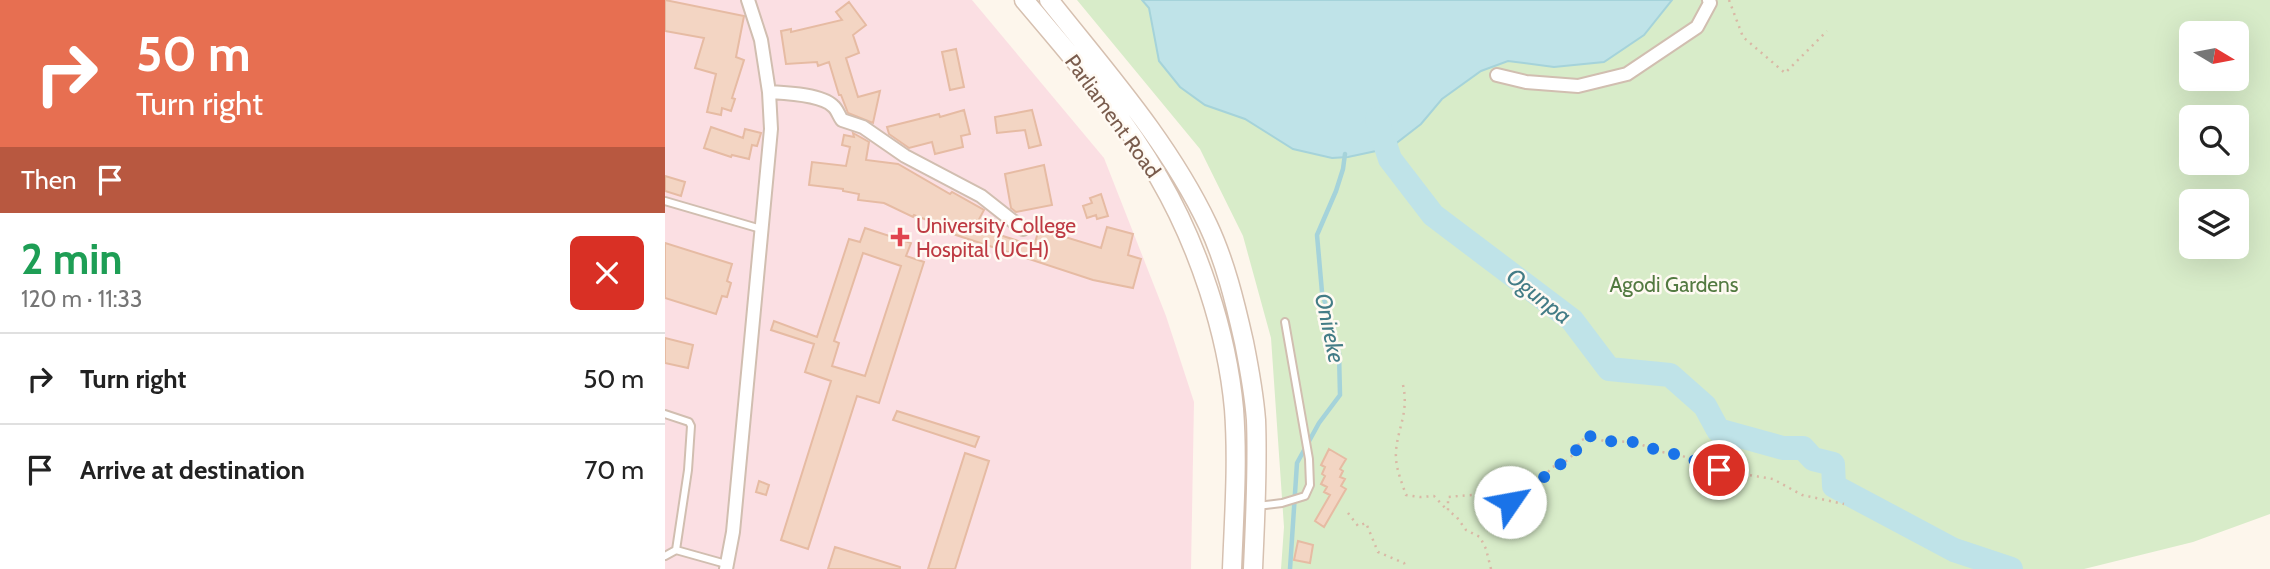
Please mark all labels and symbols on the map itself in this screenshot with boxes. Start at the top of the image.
north arrow [2179,21,2249,91]
street label: Parliament Road [1060,50,1166,182]
place label: University College Hospital (UCH) [916,213,1076,262]
marker: University College Hospital (UCH) [890,227,910,247]
water label: Ogunpa [1501,262,1577,330]
park label: Agodi Gardens [1609,272,1739,297]
water label: Onireke [1309,291,1351,365]
pin [1689,440,1749,500]
position arrow [1473,465,1547,539]

